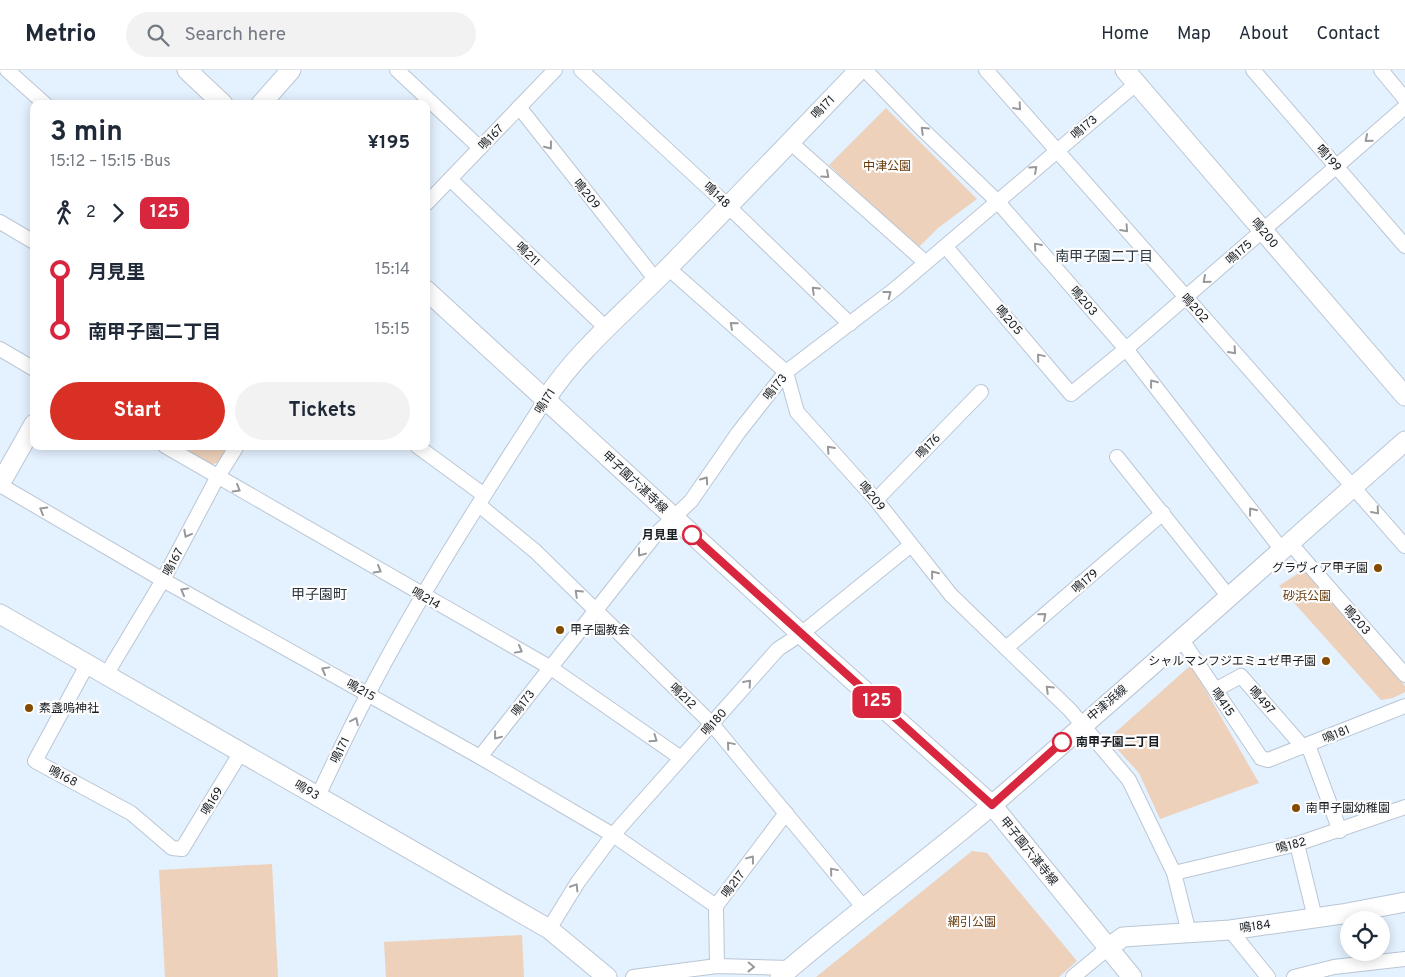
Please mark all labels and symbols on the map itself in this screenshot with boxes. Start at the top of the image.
street label: 鳴171 [808,92,839,123]
one-way arrow [1012,101,1021,110]
street label: 鳴173 [1068,112,1101,143]
street label: 鳴167 [476,121,508,154]
one-way arrow [920,127,929,136]
one-way arrow [1364,133,1373,142]
one-way arrow [544,140,552,149]
street label: 鳴199 [1312,142,1344,176]
park label: 中津公園 [863,159,911,175]
one-way arrow [1029,166,1038,175]
one-way arrow [821,169,830,178]
street label: 鳴209 [569,176,603,213]
street label: 鳴148 [700,179,733,212]
street label: 鳴200 [1247,215,1282,252]
one-way arrow [1119,224,1128,233]
street label: 鳴175 [1223,237,1256,269]
street label: 鳴211 [512,239,543,270]
one-way arrow [1034,243,1043,252]
district label: 南甲子園二丁目 [1055,249,1153,266]
one-way arrow [1203,274,1212,283]
street label: 鳴203 [1066,283,1101,320]
one-way arrow [812,287,821,296]
street label: 鳴202 [1177,291,1212,327]
one-way arrow [882,292,891,300]
street label: 鳴205 [991,302,1026,339]
one-way arrow [729,322,738,331]
one-way arrow [1227,345,1236,354]
one-way arrow [1038,354,1046,363]
street label: 鳴173 [760,371,791,404]
one-way arrow [1150,380,1158,389]
street label: 鳴171 [532,386,560,417]
street label: 鳴176 [913,431,945,463]
one-way arrow [827,445,836,454]
street label: 甲子園六湛寺線 [598,448,670,517]
one-way arrow [699,477,708,486]
street label: 鳴209 [854,478,888,515]
one-way arrow [231,483,240,493]
one-way arrow [39,506,48,516]
one-way arrow [1370,506,1379,515]
one-way arrow [1249,507,1258,517]
marker: 月見里 [682,525,702,545]
place label: 月見里 [642,528,678,544]
one-way arrow [183,529,193,538]
street label: 鳴167 [160,546,188,579]
one-way arrow [638,547,647,557]
place label: グラヴィア甲子園 [1272,561,1368,577]
marker: グラヴィア甲子園 [1372,562,1384,574]
one-way arrow [372,564,381,574]
street label: 鳴179 [1069,566,1102,598]
one-way arrow [931,571,939,580]
street label: 鳴214 [408,584,443,614]
one-way arrow [180,587,189,597]
district label: 甲子園町 [291,587,347,604]
park label: 砂浜公園 [1283,589,1331,605]
one-way arrow [575,590,584,599]
street label: 鳴203 [1339,602,1374,639]
one-way arrow [1038,613,1047,622]
place label: 甲子園教会 [570,623,630,639]
marker: 甲子園教会 [554,624,566,636]
one-way arrow [514,644,523,654]
place label: シャルマンフジエミュゼ甲子園 [1148,654,1316,670]
marker: シャルマンフジエミュゼ甲子園 [1320,655,1332,667]
one-way arrow [322,666,331,676]
street label: 鳴215 [343,676,378,705]
street label: 鳴212 [666,680,699,713]
one-way arrow [742,680,751,689]
street label: 中津浜線 [1084,682,1131,725]
street label: 鳴497 [1245,683,1278,718]
street label: 鳴415 [1207,685,1238,720]
line badge: 125 [848,686,906,718]
one-way arrow [1045,686,1054,695]
street label: 鳴173 [508,687,539,720]
place label: 素盞嗚神社 [39,701,99,717]
marker: 素盞嗚神社 [23,702,35,714]
street label: 鳴180 [698,706,731,740]
one-way arrow [348,717,359,726]
street label: 鳴181 [1320,722,1352,748]
one-way arrow [494,730,503,740]
marker: 南甲子園二丁目 [1052,732,1072,752]
one-way arrow [649,733,658,742]
street label: 鳴171 [328,735,354,766]
place label: 南甲子園二丁目 [1076,735,1160,751]
one-way arrow [726,742,735,751]
street label: 鳴168 [45,763,80,791]
street label: 鳴93 [291,777,322,804]
street label: 鳴169 [198,784,228,819]
place label: 南甲子園幼稚園 [1306,801,1390,817]
marker: 南甲子園幼稚園 [1290,802,1302,814]
street label: 甲子園六湛寺線 [996,814,1061,889]
street label: 鳴182 [1274,834,1308,858]
one-way arrow [745,855,754,865]
one-way arrow [830,867,839,876]
street label: 鳴217 [718,868,749,901]
one-way arrow [569,884,578,893]
park label: 網引公園 [948,915,996,931]
street label: 鳴184 [1239,917,1272,937]
one-way arrow [748,962,755,972]

